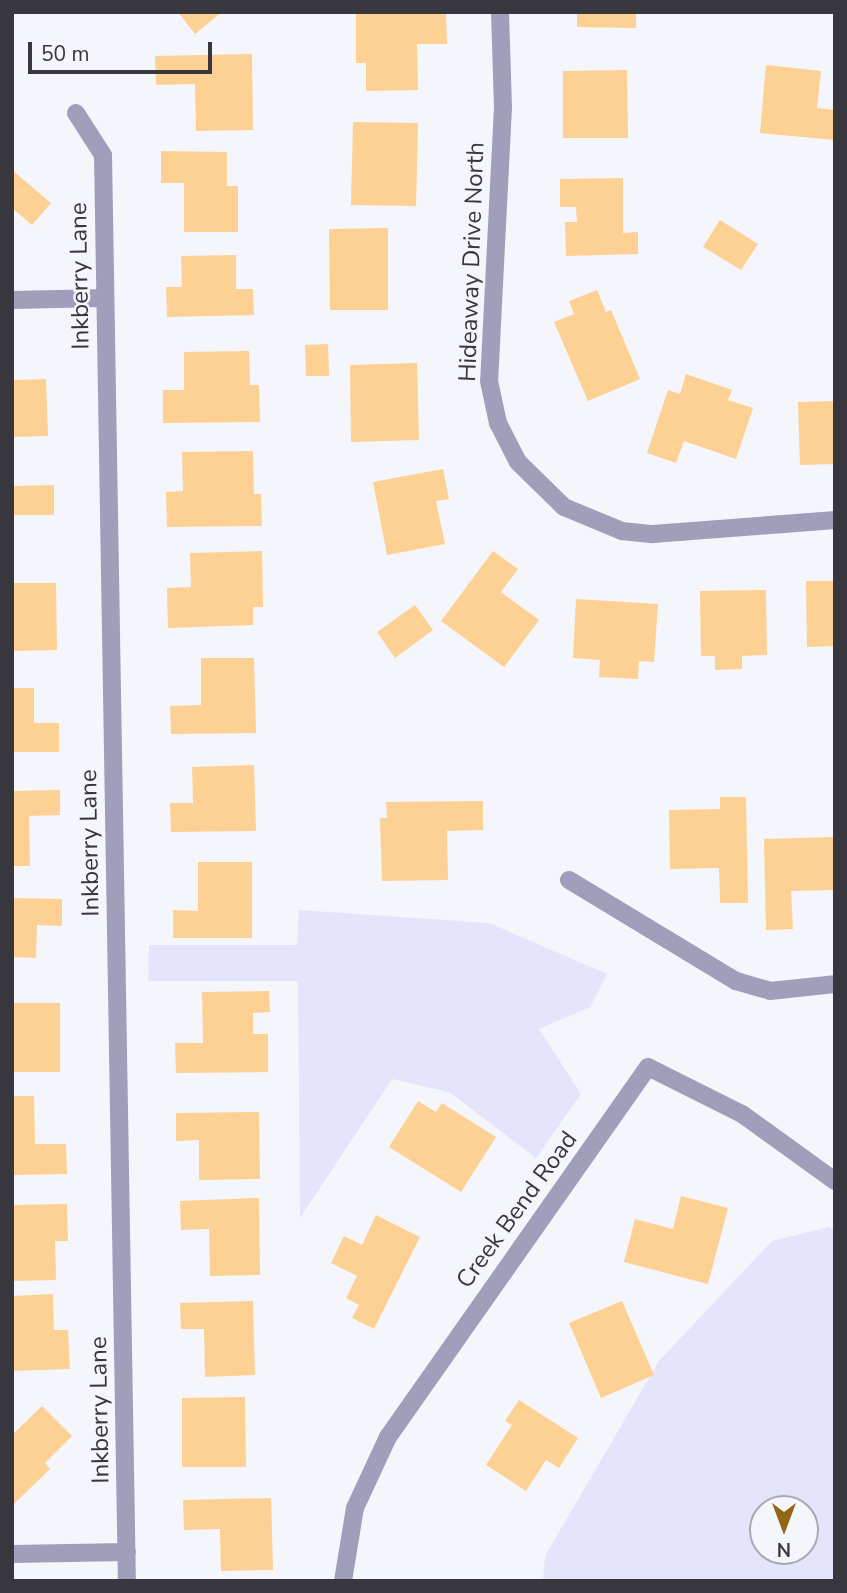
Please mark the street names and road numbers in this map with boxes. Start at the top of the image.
street label: Hideaway Drive North [453,142,491,382]
street label: Inkberry Lane [64,202,96,350]
street label: Inkberry Lane [74,769,106,917]
street label: Creek Bend Road [450,1126,584,1294]
street label: Inkberry Lane [84,1336,116,1484]

